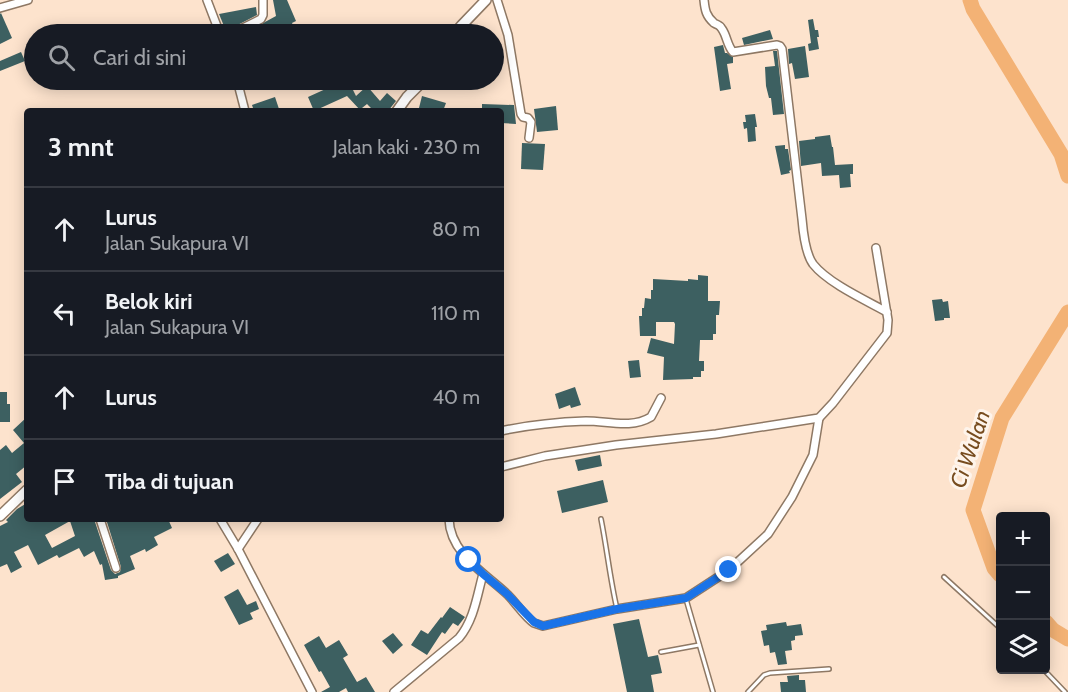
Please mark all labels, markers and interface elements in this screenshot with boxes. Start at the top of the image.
search box [24,24,504,90]
icon: search [45,41,78,74]
text: Cari di sini [93,44,186,71]
text: 3 mnt [48,131,114,163]
text: Jalan kaki · 230 m [333,135,480,159]
text: Lurus [105,204,157,231]
icon: ahead [48,213,81,246]
text: 80 m [432,217,480,241]
text: Jalan Sukapura VI [105,231,249,255]
text: Belok kiri [105,288,192,315]
icon: left [48,297,81,330]
text: 110 m [431,301,480,325]
text: Jalan Sukapura VI [105,315,249,339]
icon: ahead [48,381,81,414]
text: Lurus [105,384,157,411]
text: 40 m [432,385,480,409]
water label: Ci Wulan [944,407,996,491]
icon: arrive [48,465,81,498]
text: Tiba di tujuan [105,468,234,495]
map controls [996,512,1050,674]
button: + [996,512,1050,566]
route start [455,546,481,572]
route end [715,556,741,582]
button: − [996,566,1050,620]
button: layers [996,620,1050,674]

